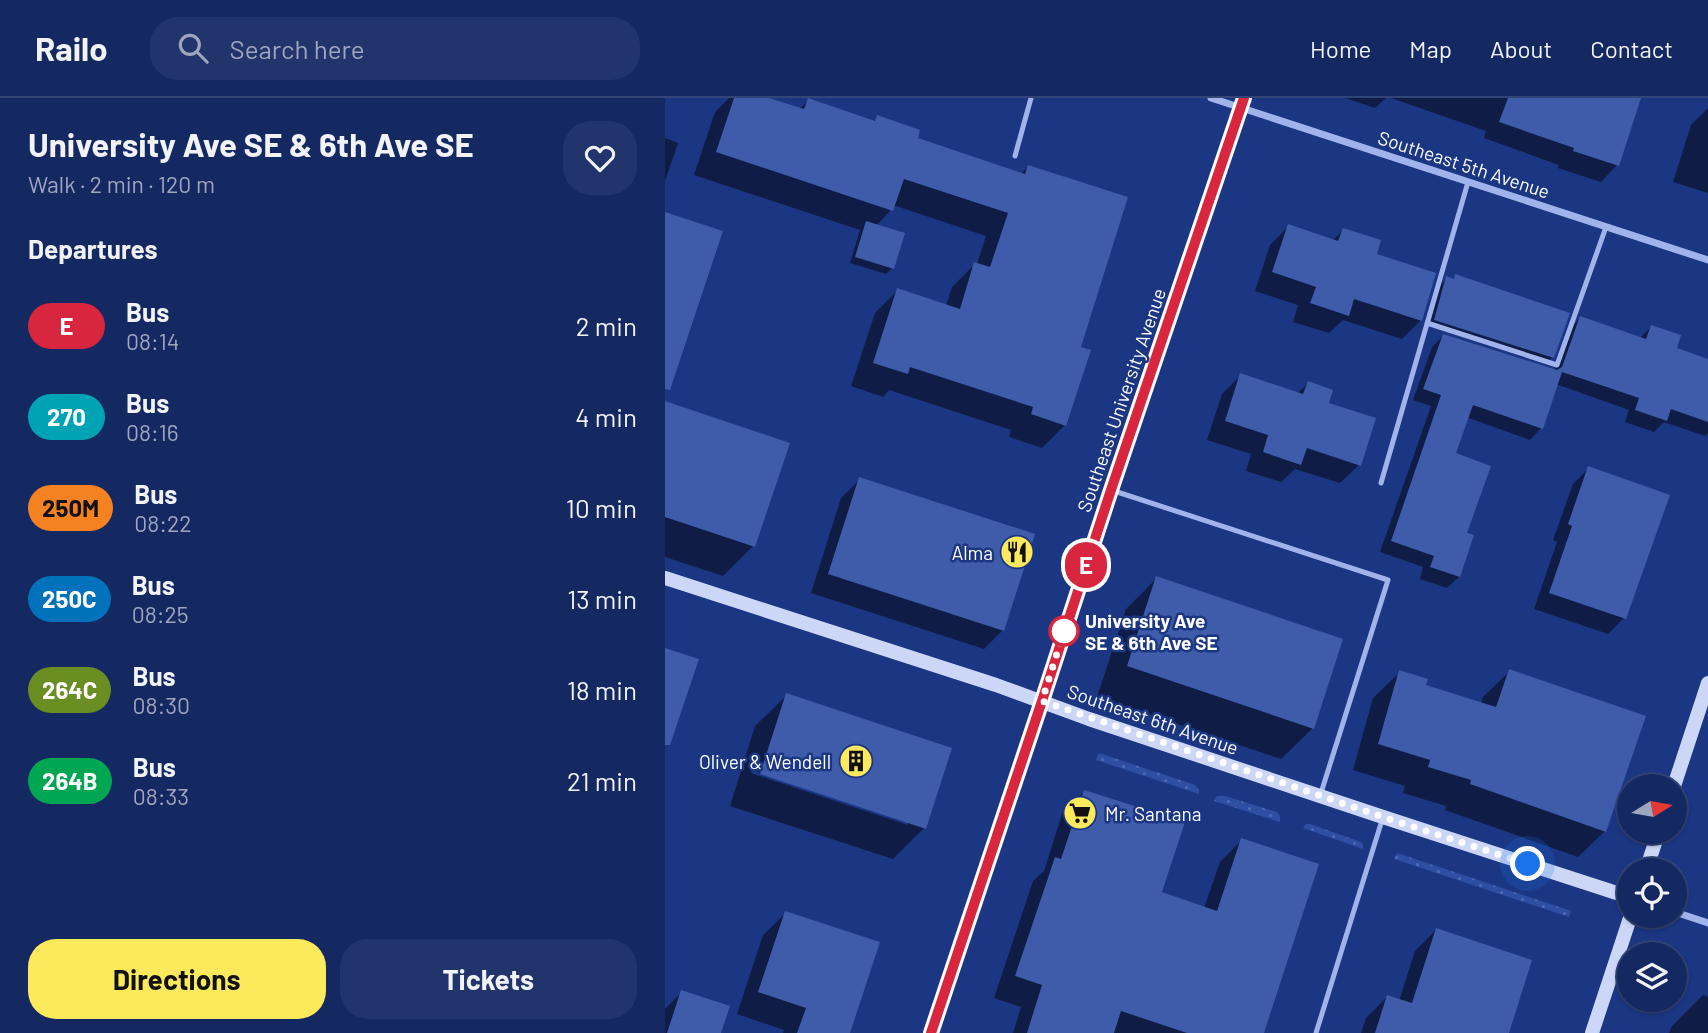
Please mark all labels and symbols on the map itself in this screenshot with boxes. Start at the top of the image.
street label: Southeast 5th Avenue [1375,125,1553,203]
street label: Southeast University Avenue [1072,285,1170,515]
restaurant icon: Alma [998,533,1036,571]
place label: Alma [952,541,993,564]
line badge: E [1063,542,1109,588]
place label: University Ave SE & 6th Ave SE [1085,609,1218,654]
marker: University Ave SE & 6th Ave SE [1049,616,1079,646]
street label: Southeast 6th Avenue [1064,679,1242,759]
building icon: Oliver & Wendell [837,742,875,780]
place label: Oliver & Wendell [699,750,831,773]
north arrow [1617,774,1687,844]
supermarket icon: Mr. Santana [1061,794,1099,832]
place label: Mr. Santana [1105,802,1202,825]
your location [1510,846,1545,881]

